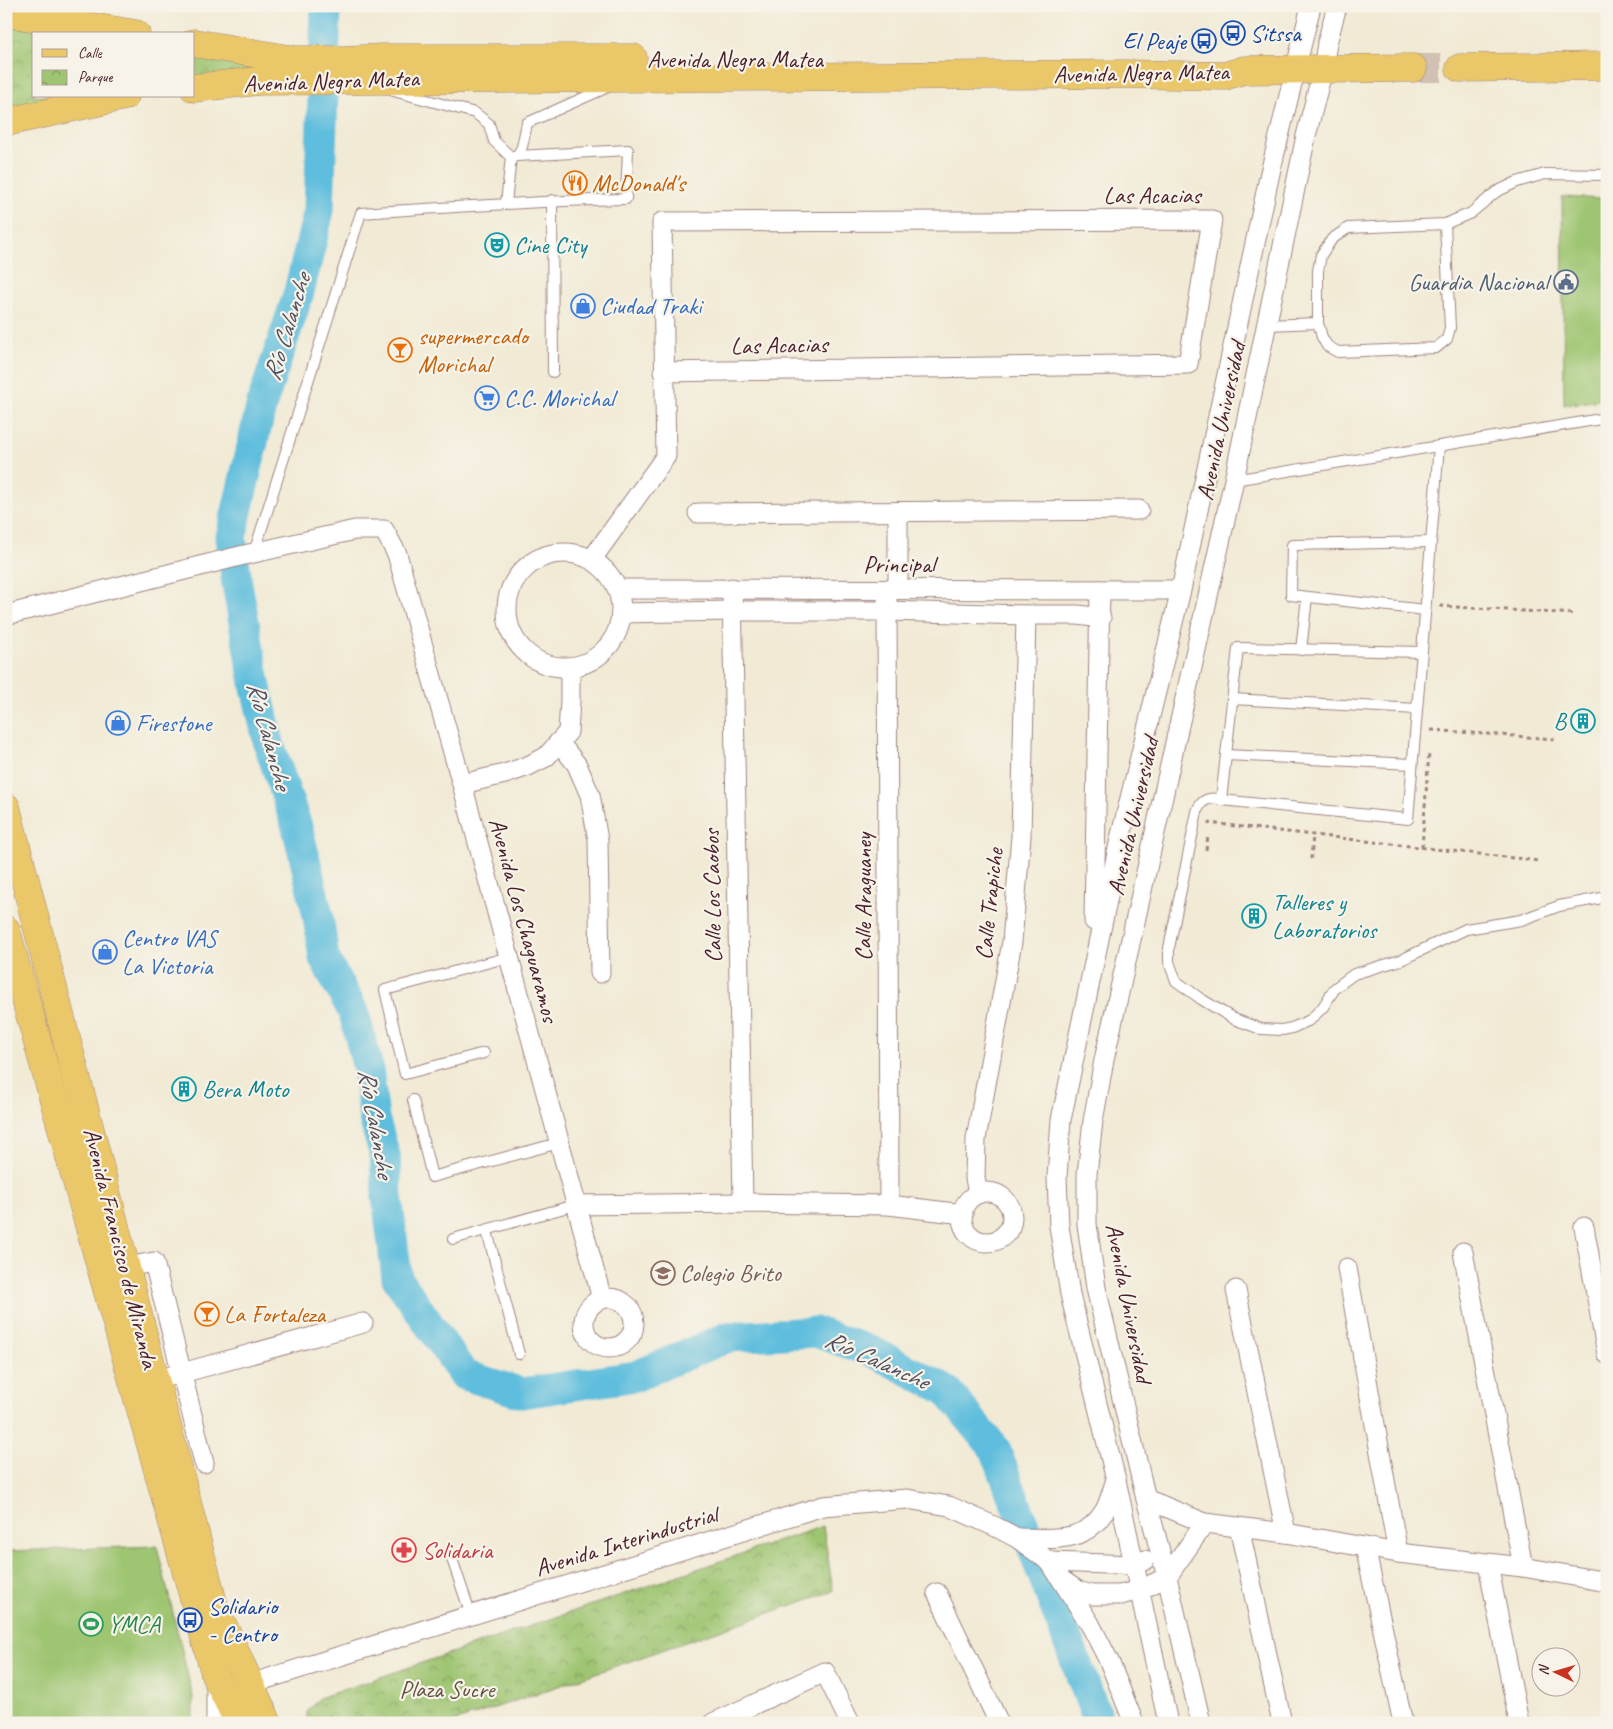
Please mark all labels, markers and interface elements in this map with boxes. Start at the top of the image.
place label: Sitssa [1250,18,1302,48]
bus stop icon: Sitssa [1220,20,1246,46]
place label: El Peaje [1123,26,1188,56]
bus stop icon: El Peaje [1191,28,1217,54]
legend [32,32,195,98]
text: Calle [78,44,103,63]
street label: Avenida Negra Matea [647,44,824,74]
street label: Avenida Negra Matea [1053,56,1230,90]
street label: Avenida Negra Matea [243,63,421,99]
text: Parque [78,68,114,87]
place label: McDonald's [592,168,688,198]
restaurant icon: McDonald's [562,170,588,196]
street label: Las Acacias [1104,180,1203,210]
place label: Cine City [514,230,588,260]
theatre icon: Cine City [484,232,510,258]
water label: Río Calanche [256,267,319,384]
place label: Guardia Nacional [1409,267,1552,297]
public building icon: Guardia Nacional [1553,269,1579,295]
place label: Ciudad Traki [600,291,704,321]
shop icon: Ciudad Traki [570,293,596,319]
place label: supermercado Morichal [418,321,530,379]
street label: Las Acacias [730,329,831,361]
street label: Avenida Universidad [1190,336,1253,503]
bar icon: supermercado Morichal [387,337,413,363]
place label: C.C. Morichal [504,383,618,413]
supermarket icon: C.C. Morichal [474,385,500,411]
street label: Principal [863,549,939,579]
water label: Río Calanche [239,678,300,796]
place label: B [1554,706,1568,736]
place label: Firestone [136,708,213,738]
building icon: B [1570,708,1596,734]
shop icon: Firestone [105,710,131,736]
street label: Avenida Universidad [1100,731,1167,898]
street label: Avenida Los Chaguaramos [482,815,566,1027]
street label: Calle Los Caobos [696,827,728,963]
street label: Calle Araguaney [848,831,878,961]
street label: Calle Trapiche [968,845,1010,961]
place label: Talleres y Laboratorios [1272,887,1378,945]
building icon: Talleres y Laboratorios [1241,903,1267,929]
place label: Centro VAS La Victoria [122,923,220,981]
shop icon: Centro VAS La Victoria [92,939,118,965]
water label: Río Calanche [351,1066,402,1184]
place label: Bera Moto [202,1074,290,1104]
building icon: Bera Moto [171,1076,197,1102]
street label: Avenida Francisco de Miranda [77,1125,166,1373]
street label: Avenida Universidad [1099,1221,1160,1389]
place label: Colegio Brito [680,1258,782,1288]
school or university icon: Colegio Brito [650,1260,676,1286]
place label: La Fortaleza [224,1299,327,1329]
bar icon: La Fortaleza [194,1301,220,1327]
water label: Río Calanche [820,1323,937,1398]
street label: Avenida Interindustrial [531,1498,725,1583]
place label: Solidaria [422,1535,494,1565]
pharmacy icon: Solidaria [391,1537,417,1563]
place label: Solidario - Centro [208,1591,280,1649]
bus stop icon: Solidario - Centro [177,1607,203,1633]
place label: YMCA [108,1609,161,1639]
sports icon: YMCA [78,1611,104,1637]
north arrow [1530,1646,1580,1696]
text: N [1535,1664,1553,1676]
park label: Plaza Sucre [400,1674,497,1704]

